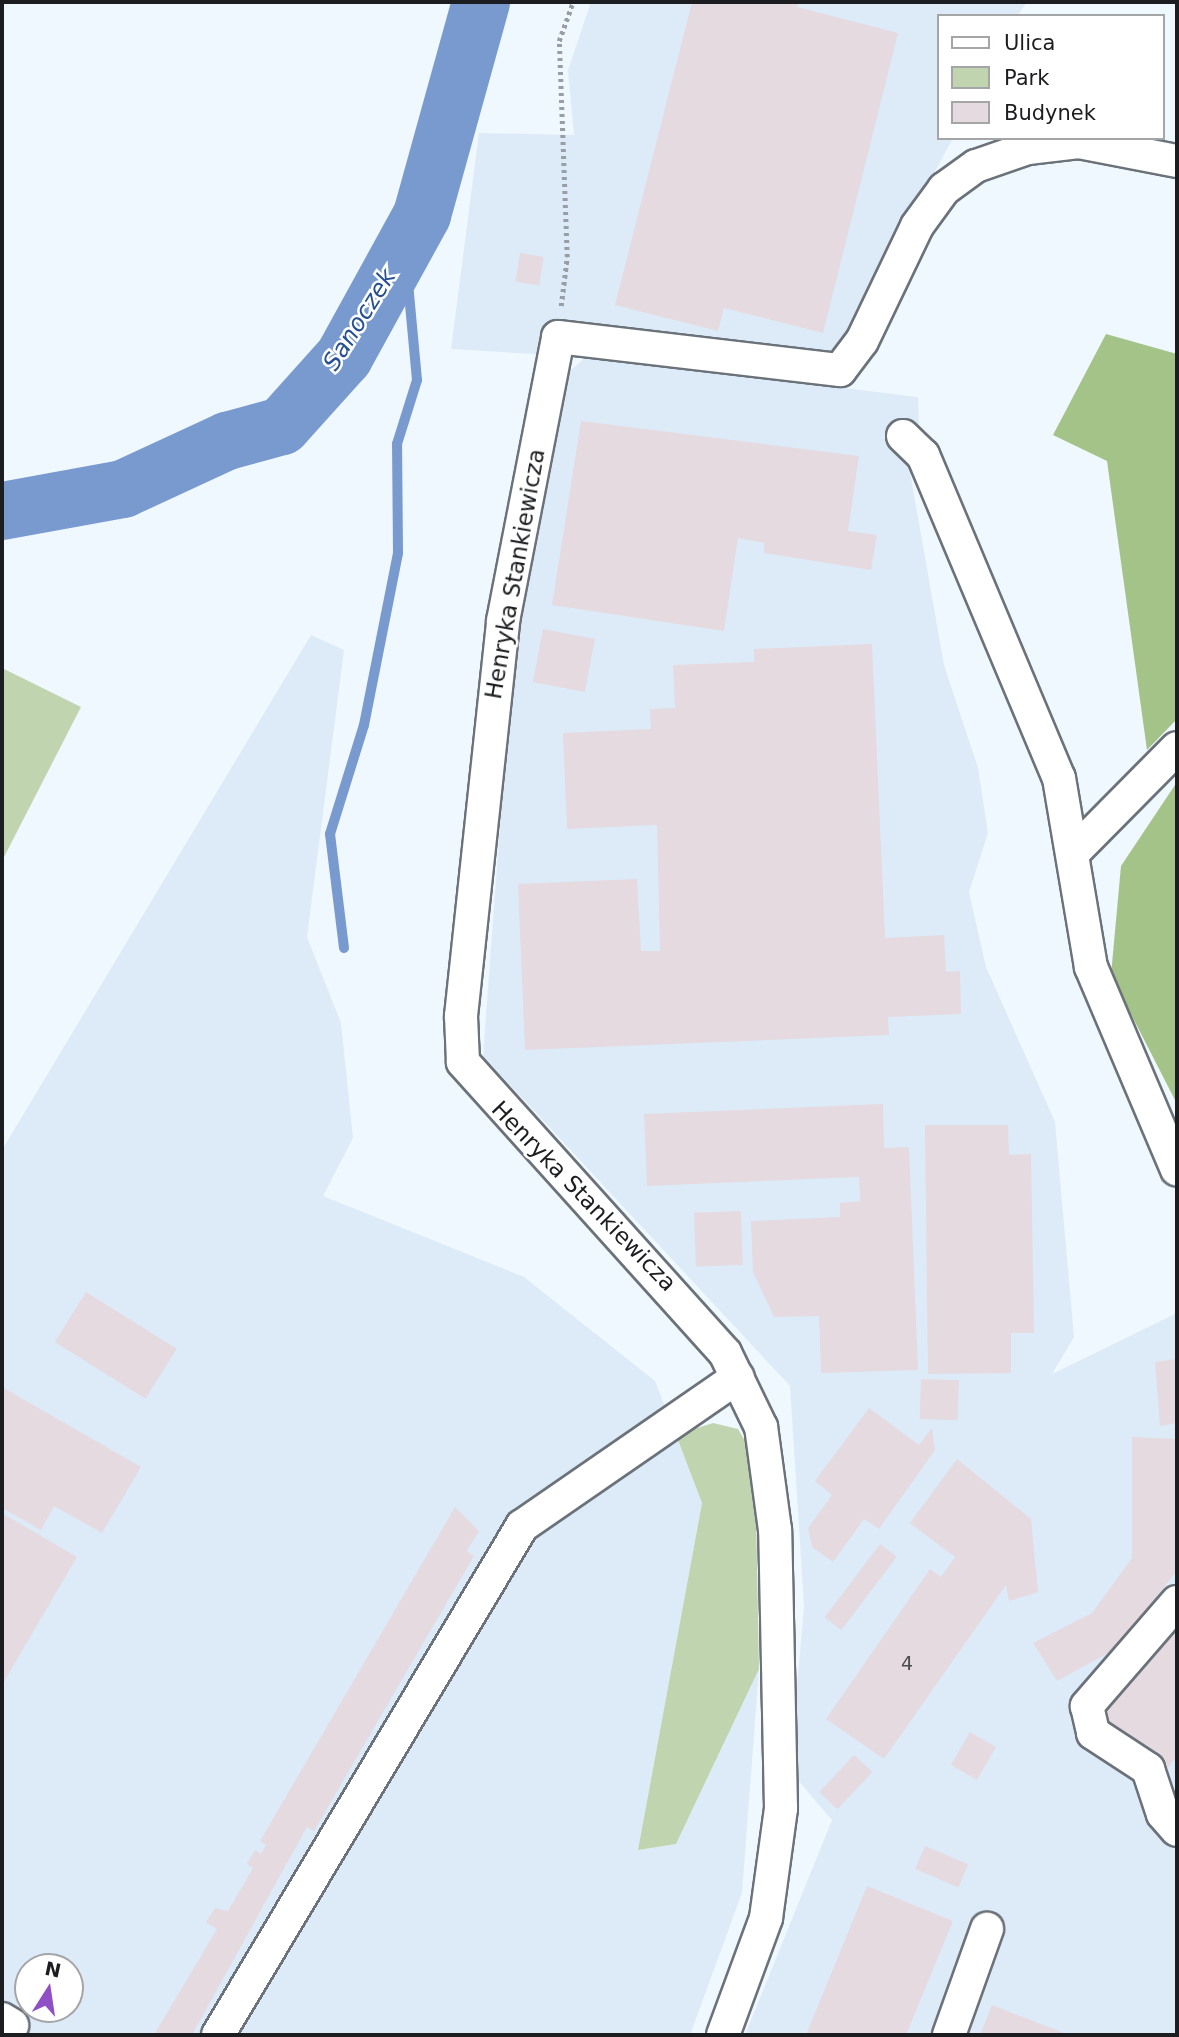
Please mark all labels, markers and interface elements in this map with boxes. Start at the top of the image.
legend [937,14,1165,140]
text: Ulica [1004,31,1055,55]
text: Park [1004,66,1049,90]
text: Budynek [1004,101,1096,125]
water label: Sanoczek [318,264,402,376]
street label: Henryka Stankiewicza [479,447,551,701]
street label: Henryka Stankiewicza [486,1095,682,1297]
house number: 4 [901,1653,913,1675]
north arrow [14,1953,84,2023]
text: N [43,1957,63,1982]

